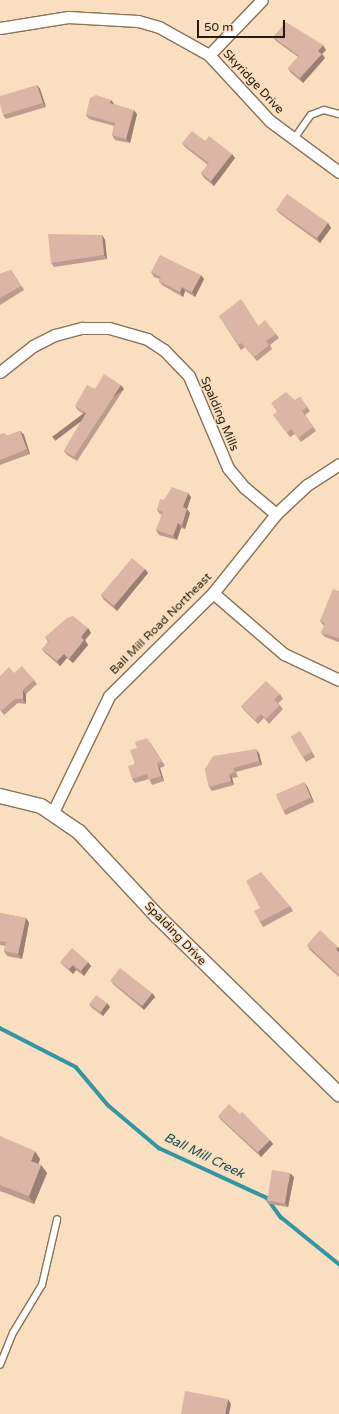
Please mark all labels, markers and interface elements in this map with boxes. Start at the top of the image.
scale bar [199,12,287,38]
text: 50 m [204,20,233,34]
street label: Skyridge Drive [220,47,286,117]
street label: Spalding Mills [197,375,241,453]
street label: Ball Mill Road Northeast [107,570,215,678]
street label: Spalding Drive [141,899,209,969]
water label: Ball Mill Creek [161,1130,247,1182]

